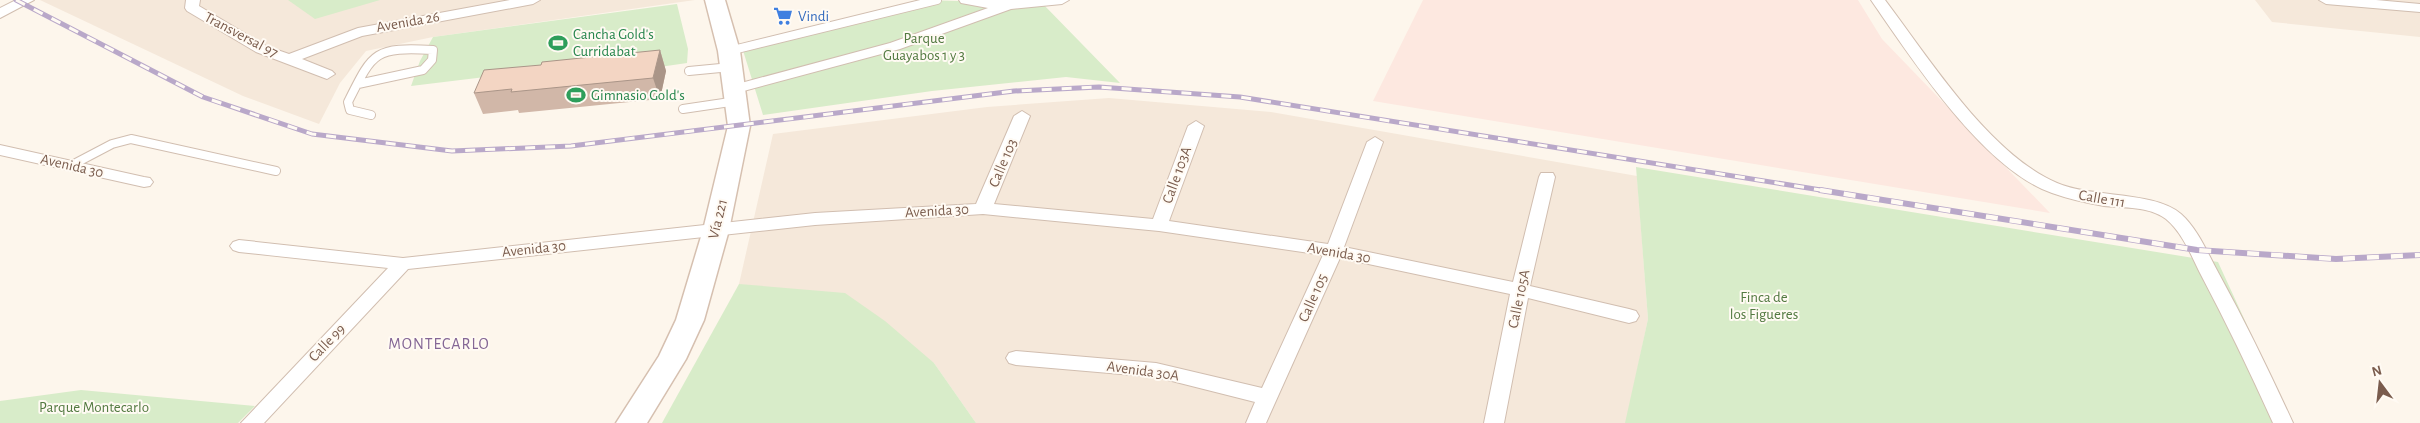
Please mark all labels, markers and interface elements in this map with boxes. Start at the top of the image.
supermarket icon: Vindi [772,5,794,27]
street label: Transversal 97 [202,9,280,61]
street label: Avenida 26 [375,9,441,35]
place label: Vindi [798,9,829,24]
place label: Cancha Gold's Curridabat [573,27,654,59]
park label: Parque Guayabos 1 y 3 [883,31,965,63]
sports icon: Cancha Gold's Curridabat [547,32,569,54]
sports icon: Gimnasio Gold's [565,84,587,106]
place label: Gimnasio Gold's [591,88,685,103]
street label: Calle 103 [986,137,1020,189]
street label: Calle 103A [1160,144,1194,206]
street label: Avenida 30 [39,151,105,181]
street label: Calle 111 [2078,188,2126,210]
street label: Vía 221 [706,198,730,240]
street label: Avenida 30 [905,202,969,220]
street label: Avenida 30 [501,238,567,260]
street label: Avenida 30 [1306,240,1372,266]
street label: Calle 105A [1505,268,1533,330]
street label: Calle 105 [1296,272,1330,324]
park label: Finca de los Figueres [1730,290,1798,322]
street label: Calle 99 [306,321,348,365]
district label: MONTECARLO [388,336,490,352]
north arrow [2355,358,2405,408]
street label: Avenida 30A [1106,359,1180,384]
text: N [2370,363,2383,379]
park label: Parque Montecarlo [39,400,149,415]

